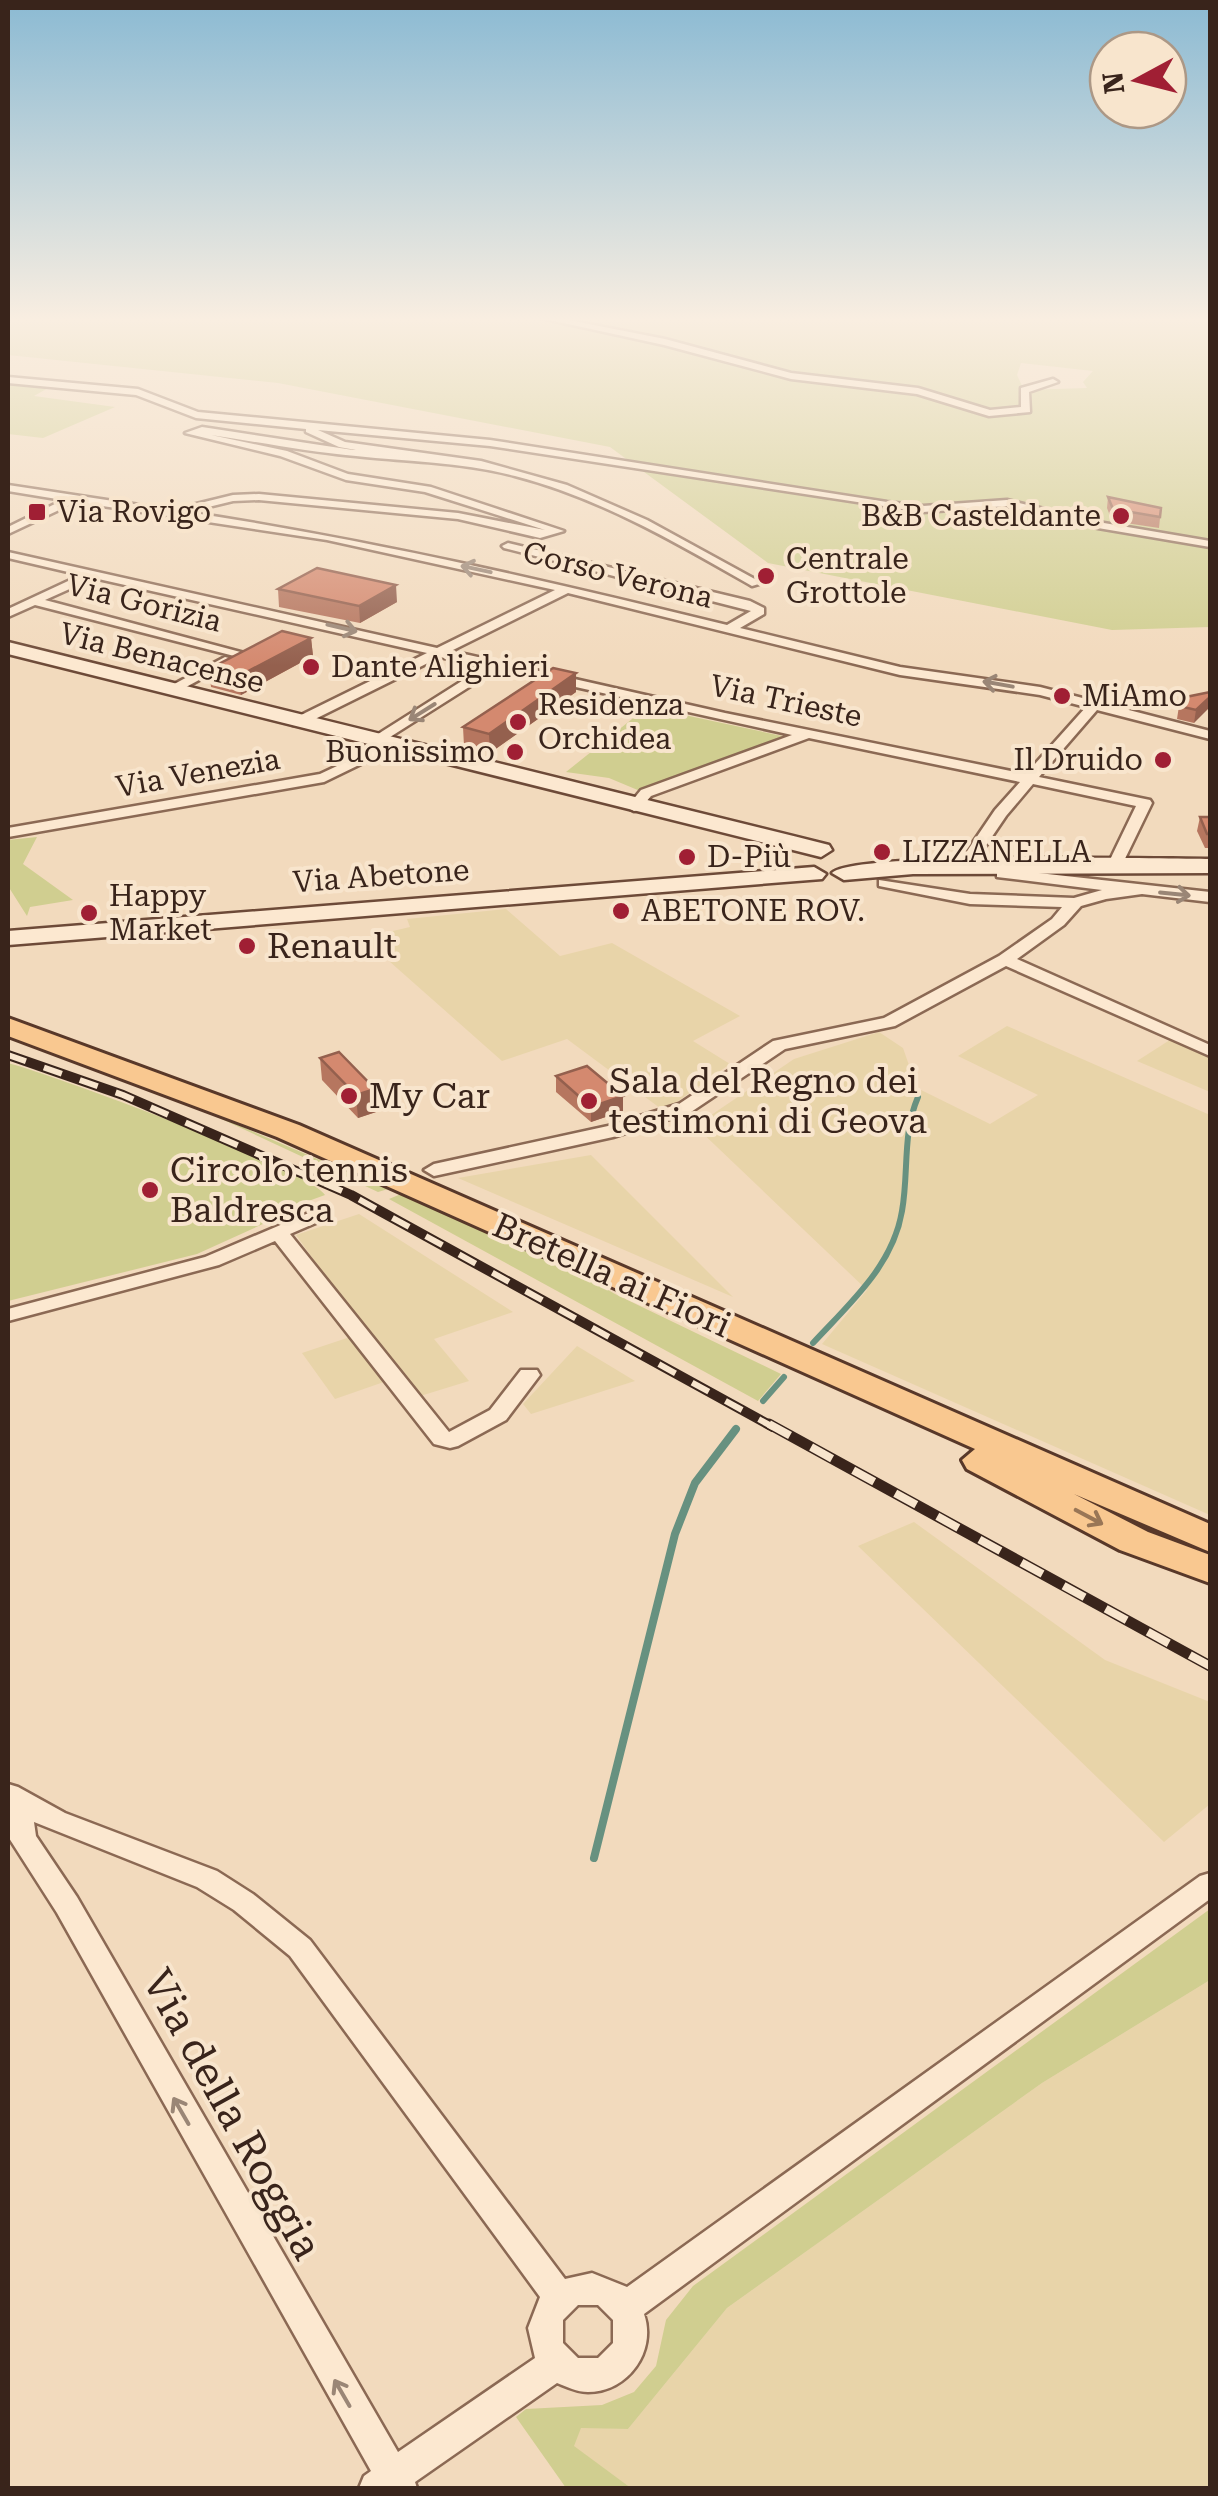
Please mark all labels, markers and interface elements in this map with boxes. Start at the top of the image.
north arrow [1088,30,1188,130]
text: N [1096,70,1131,96]
place label: Via Rovigo [57,494,211,529]
place label: B&B Casteldante [861,498,1101,533]
marker: Via Rovigo [26,501,48,523]
marker: B&B Casteldante [1110,505,1132,527]
street label: Corso Verona [520,534,717,615]
place label: Centrale Grottole [786,541,909,610]
one-way arrow [461,559,493,578]
marker: Centrale Grottole [755,565,777,587]
street label: Via Gorizia [63,566,225,639]
street label: Via Benacense [56,615,268,700]
one-way arrow [325,620,357,639]
place label: Dante Alighieri [331,649,549,684]
marker: Dante Alighieri [300,656,322,678]
street label: Via Trieste [707,667,865,734]
one-way arrow [982,674,1015,693]
place label: MiAmo [1082,678,1187,713]
marker: MiAmo [1051,685,1073,707]
place label: Residenza Orchidea [538,687,684,756]
one-way arrow [408,702,437,722]
marker: Residenza Orchidea [507,711,529,733]
place label: Buonissimo [325,734,495,769]
street label: Via Venezia [113,741,283,804]
marker: Buonissimo [504,741,526,763]
place label: Il Druido [1013,742,1143,777]
marker: Il Druido [1152,749,1174,771]
place label: LIZZANELLA [902,834,1091,869]
place label: D-Più [707,839,791,874]
marker: LIZZANELLA [871,841,893,863]
marker: D-Più [676,846,698,868]
street label: Via Abetone [292,852,470,899]
place label: Happy Market [109,878,212,947]
one-way arrow [1159,884,1191,903]
place label: ABETONE ROV. [641,893,865,928]
marker: ABETONE ROV. [610,900,632,922]
marker: Happy Market [78,902,100,924]
place label: Renault [267,926,397,967]
marker: Renault [236,935,258,957]
place label: Sala del Regno dei testimoni di Geova [609,1061,927,1142]
place label: My Car [369,1076,490,1117]
marker: My Car [338,1085,360,1107]
marker: Sala del Regno dei testimoni di Geova [578,1090,600,1112]
place label: Circolo tennis Baldresca [170,1150,408,1231]
marker: Circolo tennis Baldresca [139,1179,161,1201]
street label: Bretella ai Fiori [487,1205,737,1346]
one-way arrow [1074,1508,1104,1527]
street label: Via della Roggia [133,1961,333,2268]
one-way arrow [171,2097,191,2126]
one-way arrow [332,2379,352,2409]

